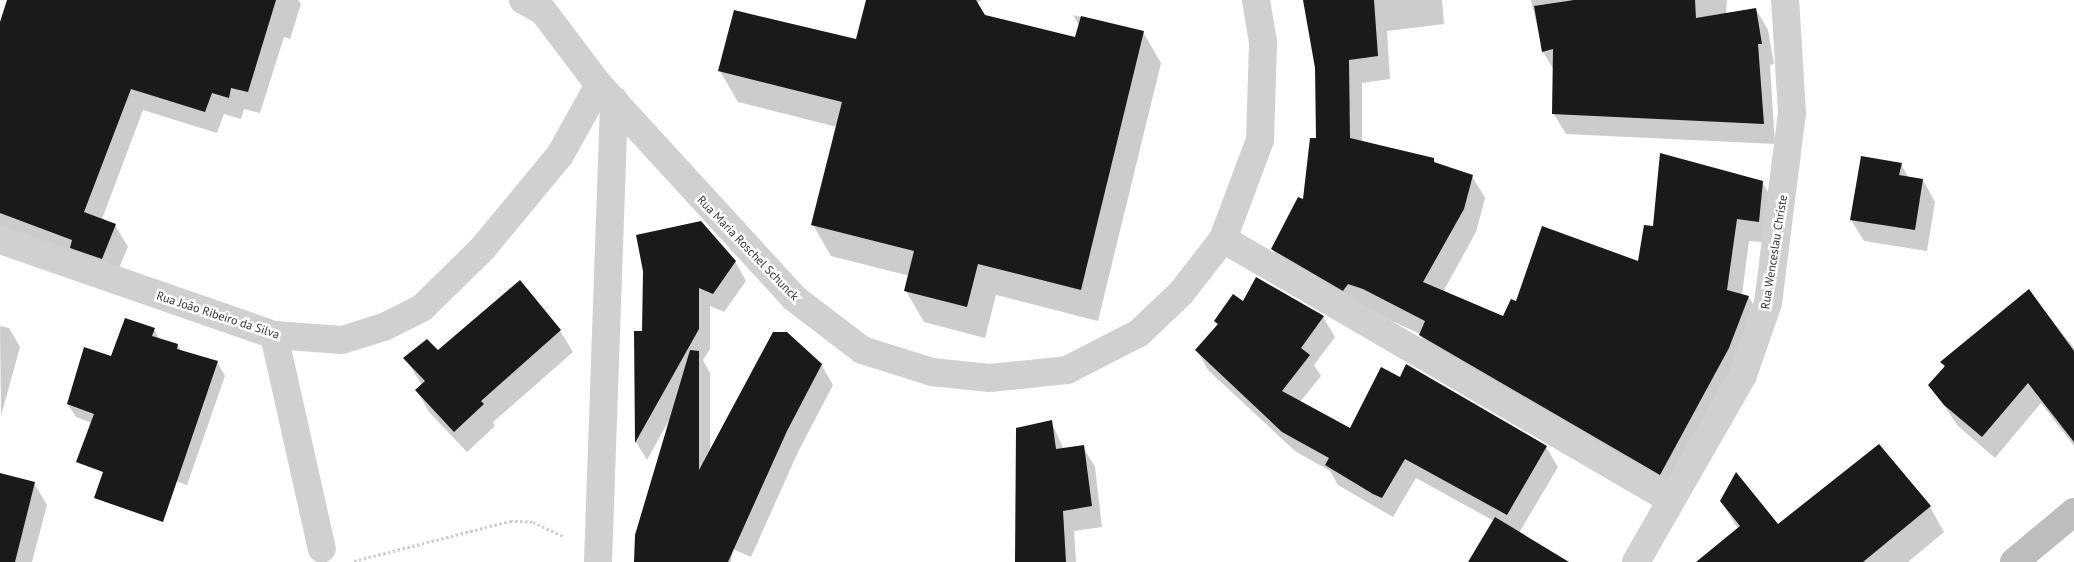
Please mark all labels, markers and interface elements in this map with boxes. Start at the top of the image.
street label: Rua Maria Roschel Schunck [694,193,802,303]
street label: Rua Wenceslau Christe [1758,194,1790,310]
street label: Rua João Ribeiro da Silva [155,288,281,342]

